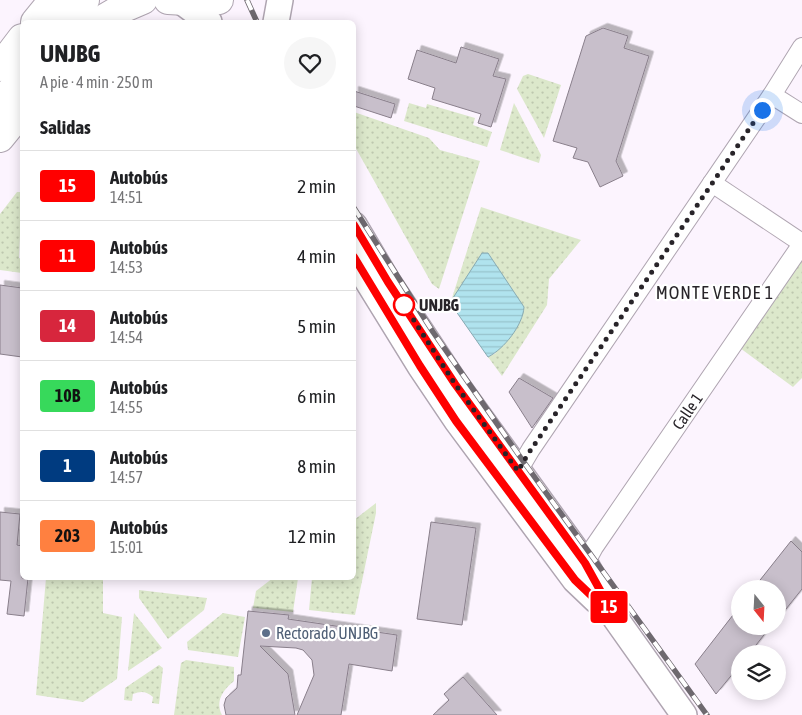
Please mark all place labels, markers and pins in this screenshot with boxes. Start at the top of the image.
marker: UNJBG [393,294,415,316]
place label: UNJBG [419,296,460,314]
place label: Rectorado UNJBG [276,624,378,642]
marker: Rectorado UNJBG [260,627,272,639]

